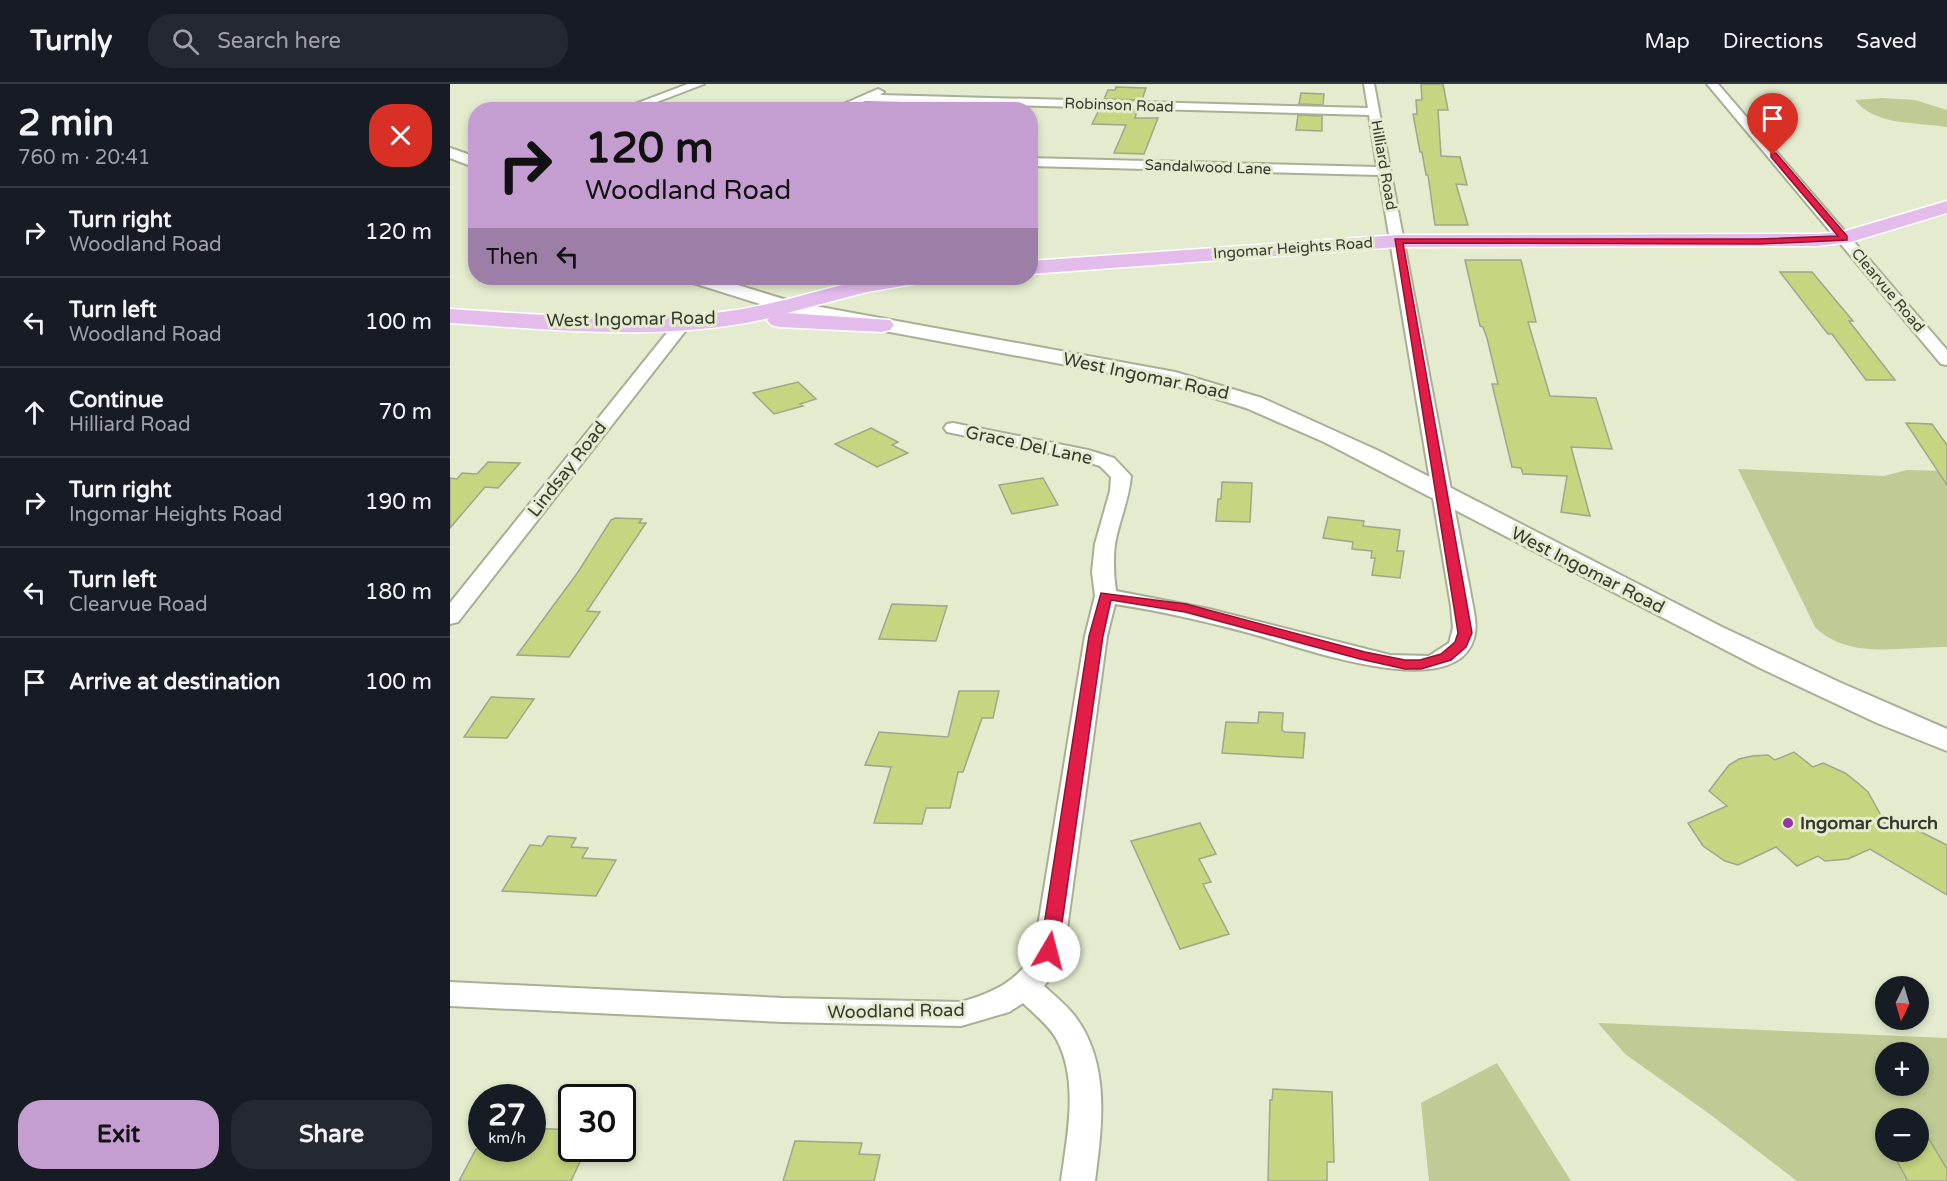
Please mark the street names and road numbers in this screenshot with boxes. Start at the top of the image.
street label: Robinson Road [1064,94,1174,116]
street label: Hilliard Road [1367,119,1401,211]
street label: Sandalwood Lane [1144,156,1272,178]
street label: Ingomar Heights Road [1213,233,1373,263]
street label: Clearvue Road [1848,244,1928,336]
street label: West Ingomar Road [546,307,716,331]
street label: West Ingomar Road [1061,348,1231,404]
street label: Lindsay Road [523,417,611,521]
street label: Grace Del Lane [964,421,1094,469]
street label: West Ingomar Road [1508,522,1668,618]
street label: Woodland Road [827,999,965,1023]

